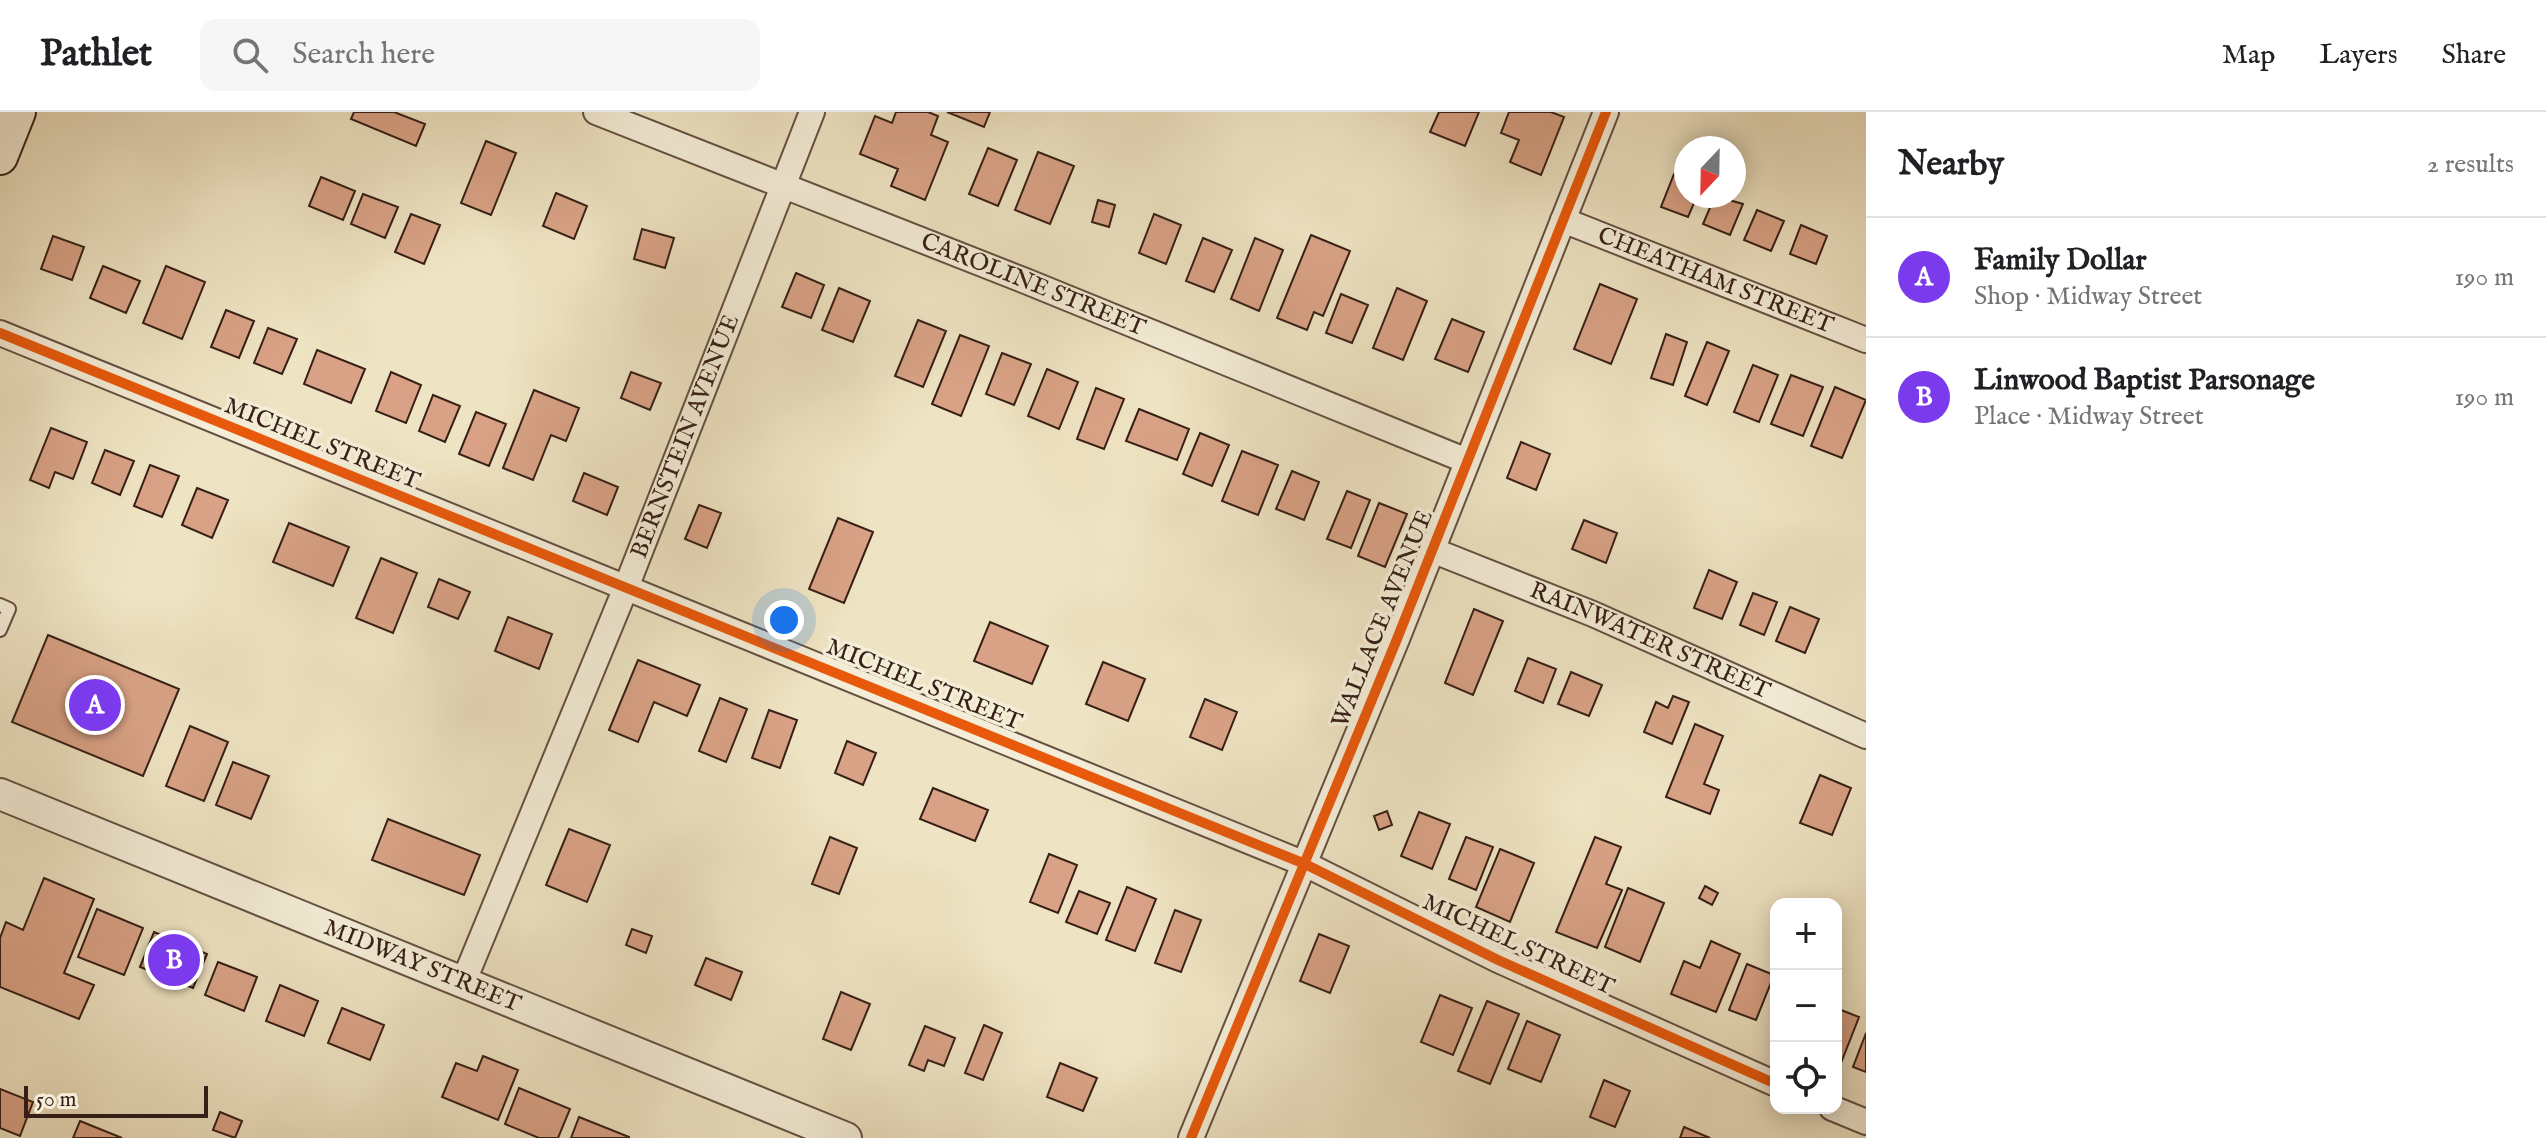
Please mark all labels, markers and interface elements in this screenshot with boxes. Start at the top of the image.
search box [200,19,760,91]
text: Pathlet [40,31,152,79]
icon: search [228,33,272,77]
text: Search here [292,36,435,74]
text: Map [2222,38,2275,73]
text: Layers [2319,38,2398,73]
text: Share [2442,38,2506,73]
north arrow [1674,136,1746,208]
text: Nearby [1898,143,2004,186]
text: 2 results [2427,148,2514,181]
street label: CHEATHAM STREET [1593,220,1838,341]
street label: CAROLINE STREET [916,226,1150,344]
text: Family Dollar [1974,242,2147,280]
text: A [1915,261,1933,294]
text: 190 m [2454,261,2514,294]
text: Shop · Midway Street [1974,280,2202,313]
street label: BERNSTEIN AVENUE [623,310,747,563]
text: Linwood Baptist Parsonage [1974,362,2315,400]
text: B [1915,381,1933,414]
text: 190 m [2454,381,2514,414]
street label: MICHEL STREET [220,391,425,498]
text: Place · Midway Street [1974,400,2204,433]
street label: WALLACE AVENUE [1325,506,1441,732]
street label: RAINWATER STREET [1525,575,1775,707]
your location [764,600,804,640]
street label: MICHEL STREET [822,632,1027,739]
pin: A [69,675,121,735]
street label: MICHEL STREET [1417,887,1619,1003]
map controls [1770,898,1842,1114]
button: + [1770,898,1842,970]
street label: MIDWAY STREET [319,912,526,1020]
pin: B [148,930,200,990]
button: − [1770,970,1842,1042]
button: locate [1770,1042,1842,1114]
scale bar [24,1082,208,1118]
text: 50 m [36,1086,77,1114]

